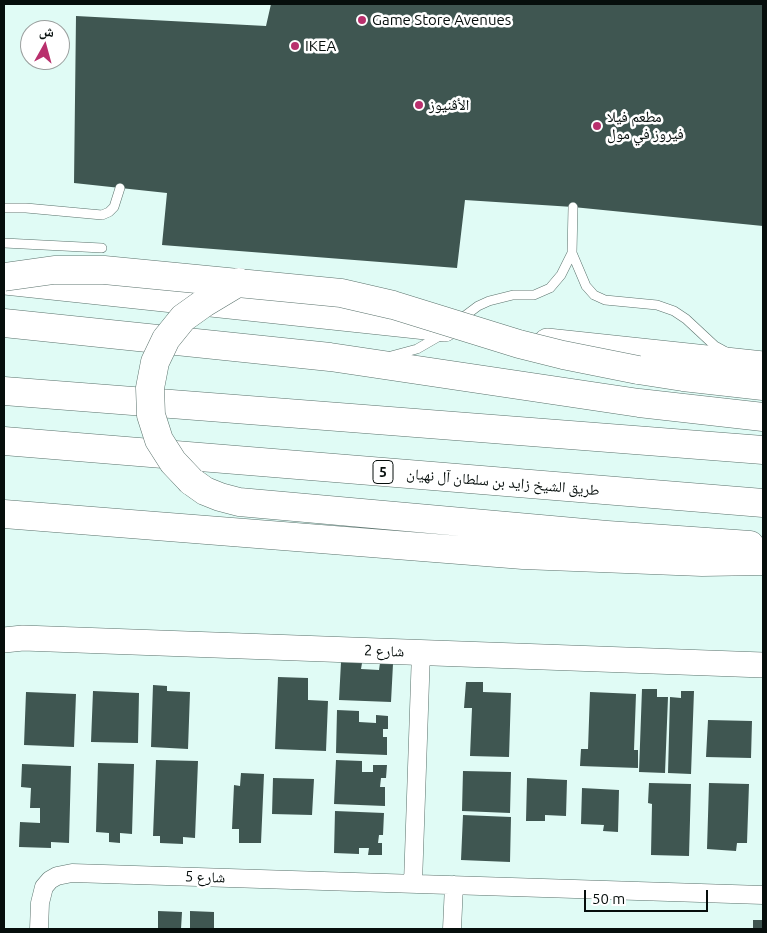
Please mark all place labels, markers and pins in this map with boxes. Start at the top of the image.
place label: Game Store Avenues [372,11,511,29]
marker: Game Store Avenues [356,14,368,26]
place label: IKEA [305,37,336,55]
marker: IKEA [289,40,301,52]
place label: الأڤنيوز [429,96,469,114]
marker: الأڤنيوز [413,99,425,111]
place label: مطعم فيلا فيروز في مول [607,108,684,143]
marker: مطعم فيلا فيروز في مول [591,120,603,132]

